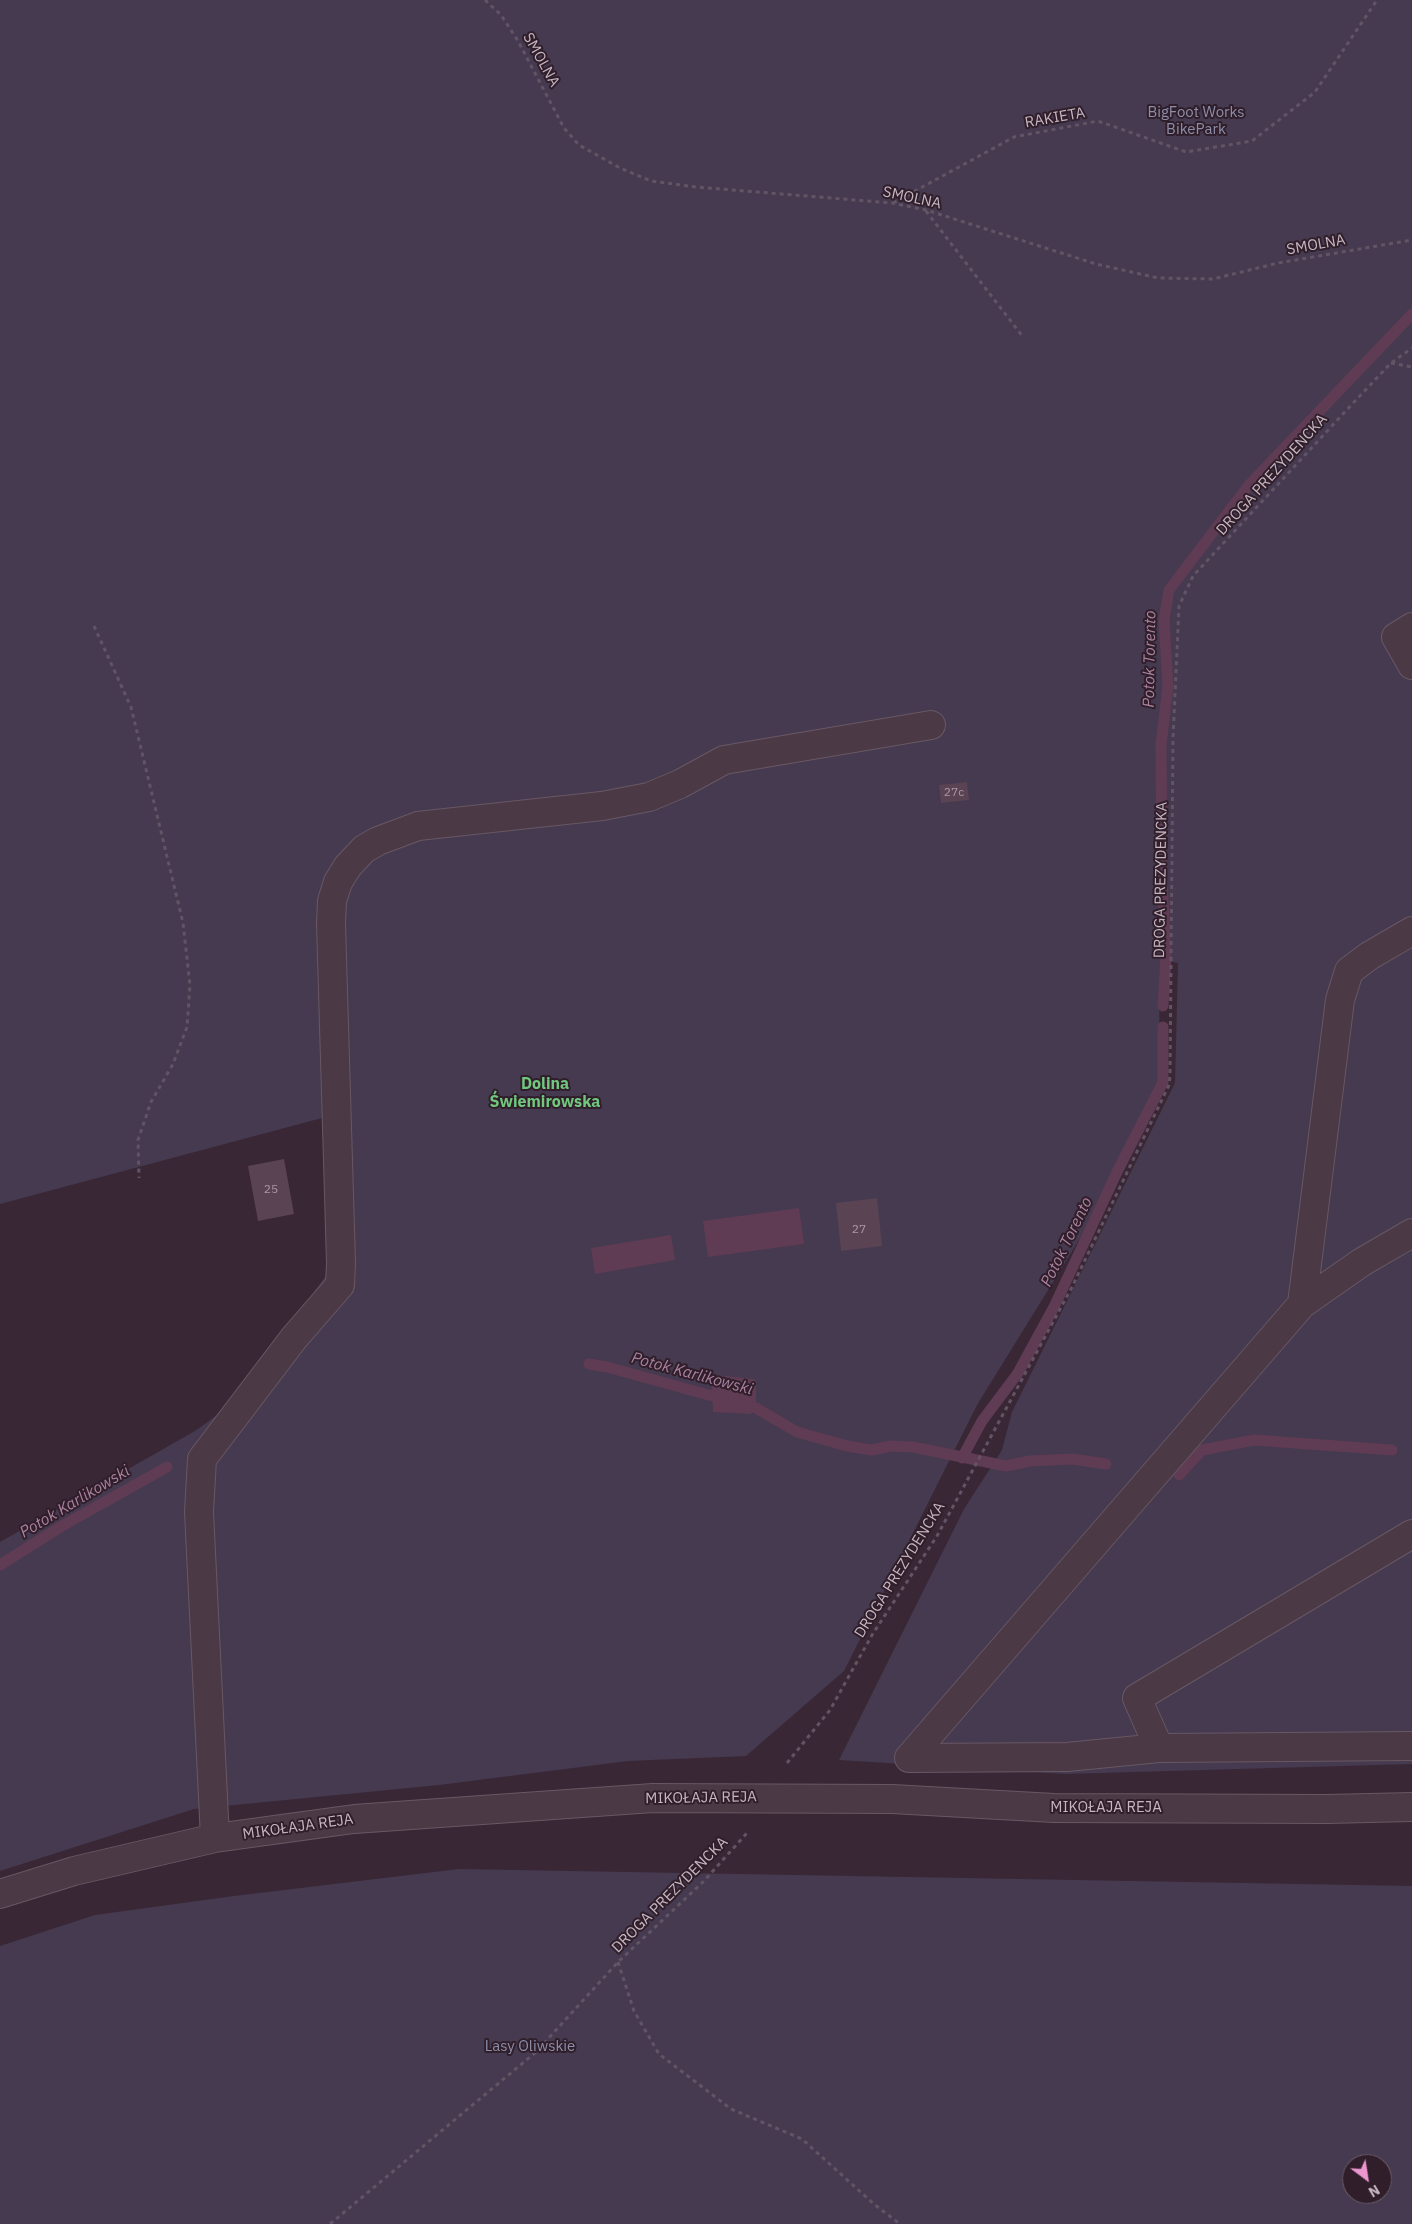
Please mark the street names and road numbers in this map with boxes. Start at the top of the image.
street label: SMOLNA [519,30,563,90]
street label: RAKIETA [1024,104,1086,132]
street label: SMOLNA [881,183,943,213]
street label: SMOLNA [1285,231,1347,259]
street label: DROGA PREZYDENCKA [1213,411,1331,539]
street label: DROGA PREZYDENCKA [1151,802,1171,958]
street label: DROGA PREZYDENCKA [851,1499,949,1641]
street label: MIKOŁAJA REJA [645,1788,757,1808]
street label: MIKOŁAJA REJA [1050,1799,1162,1817]
street label: MIKOŁAJA REJA [242,1810,354,1844]
street label: DROGA PREZYDENCKA [608,1833,732,1957]

